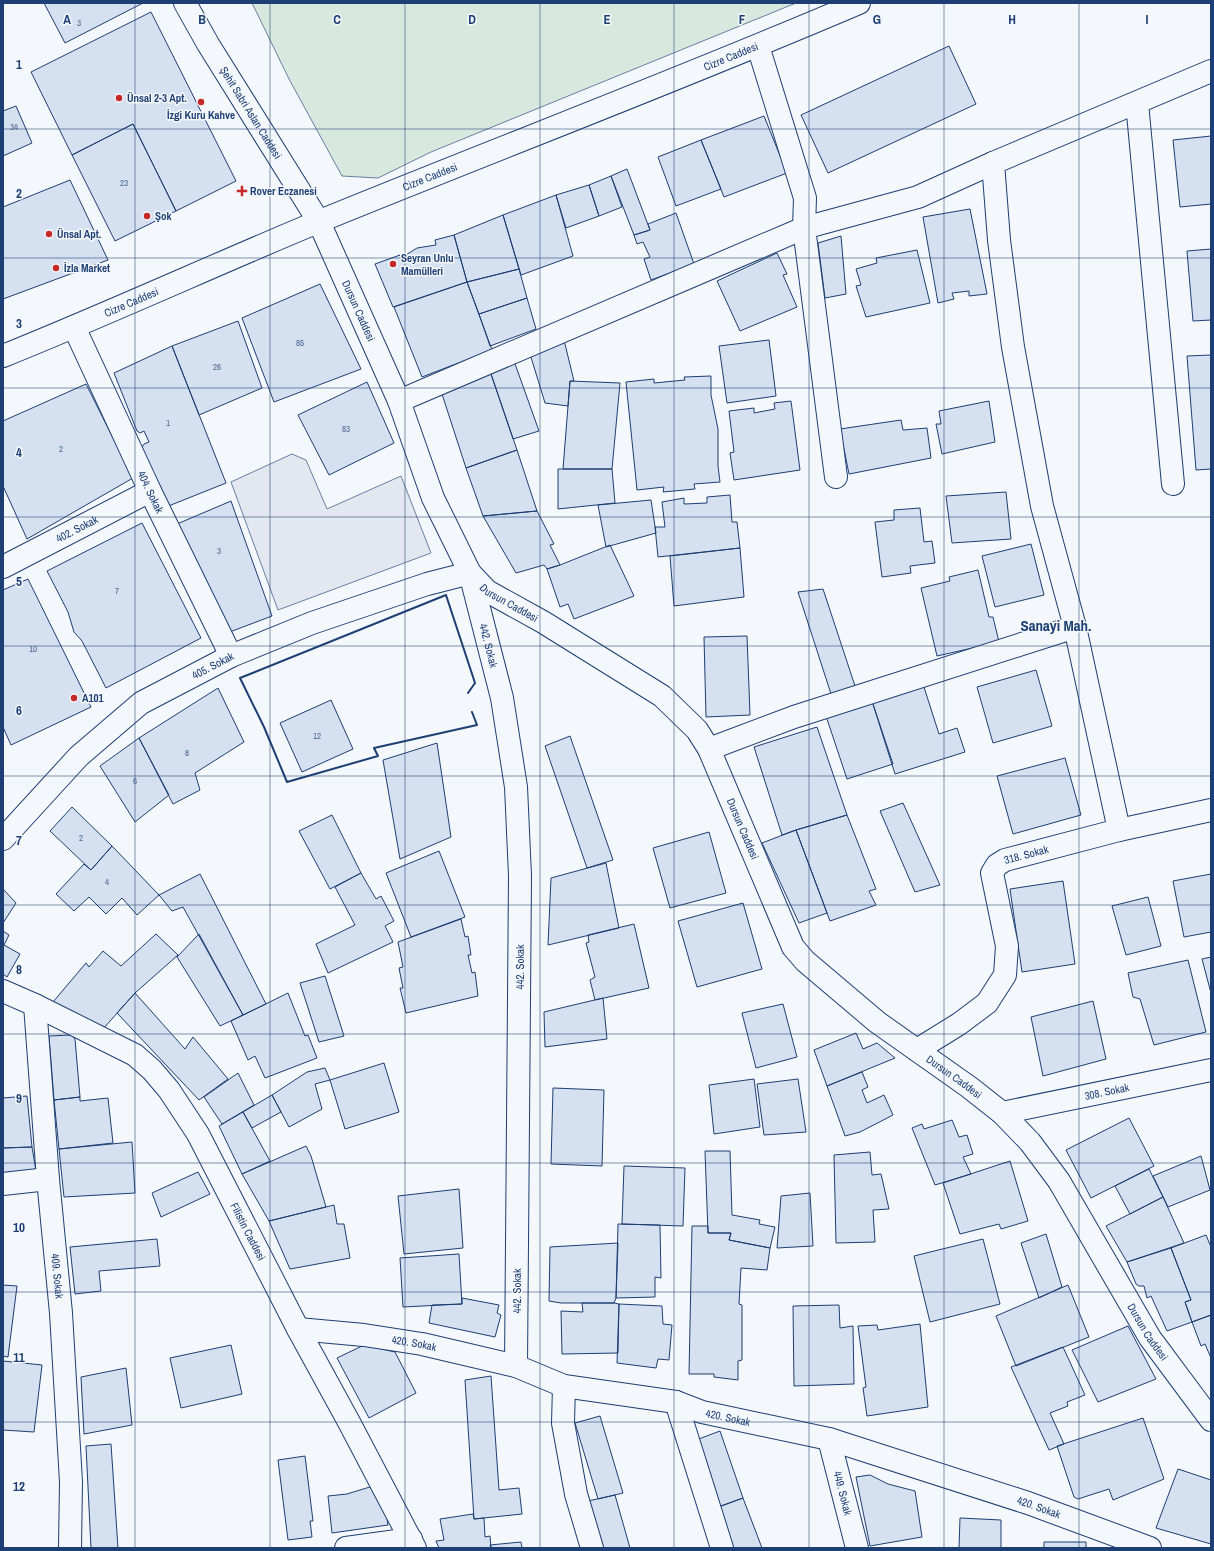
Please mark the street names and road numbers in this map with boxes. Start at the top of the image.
street label: Cizre Caddesi [701,39,760,74]
street label: Şehit Sabri Aslan Caddesi [217,64,285,161]
street label: Cizre Caddesi [400,160,459,194]
street label: Dursun Caddesi [339,278,378,343]
street label: Cizre Caddesi [102,284,160,320]
street label: 404. Sokak [135,469,167,516]
street label: 402. Sokak [53,512,100,545]
street label: Dursun Caddesi [477,581,541,625]
street label: 442. Sokak [476,622,501,670]
street label: 405. Sokak [189,649,236,682]
street label: Dursun Caddesi [724,796,762,861]
street label: 318. Sokak [1002,842,1050,867]
street label: 442. Sokak [513,944,527,990]
street label: Dursun Caddesi [924,1052,985,1102]
street label: 308. Sokak [1083,1080,1131,1103]
street label: Filistin Caddesi [227,1200,269,1263]
street label: 409. Sokak [48,1253,67,1300]
street label: 442. Sokak [510,1268,524,1314]
street label: Dursun Caddesi [1124,1301,1171,1363]
street label: 420. Sokak [391,1332,438,1354]
street label: 420. Sokak [704,1406,752,1429]
street label: 449. Sokak [831,1470,855,1517]
street label: 420. Sokak [1015,1493,1063,1522]

